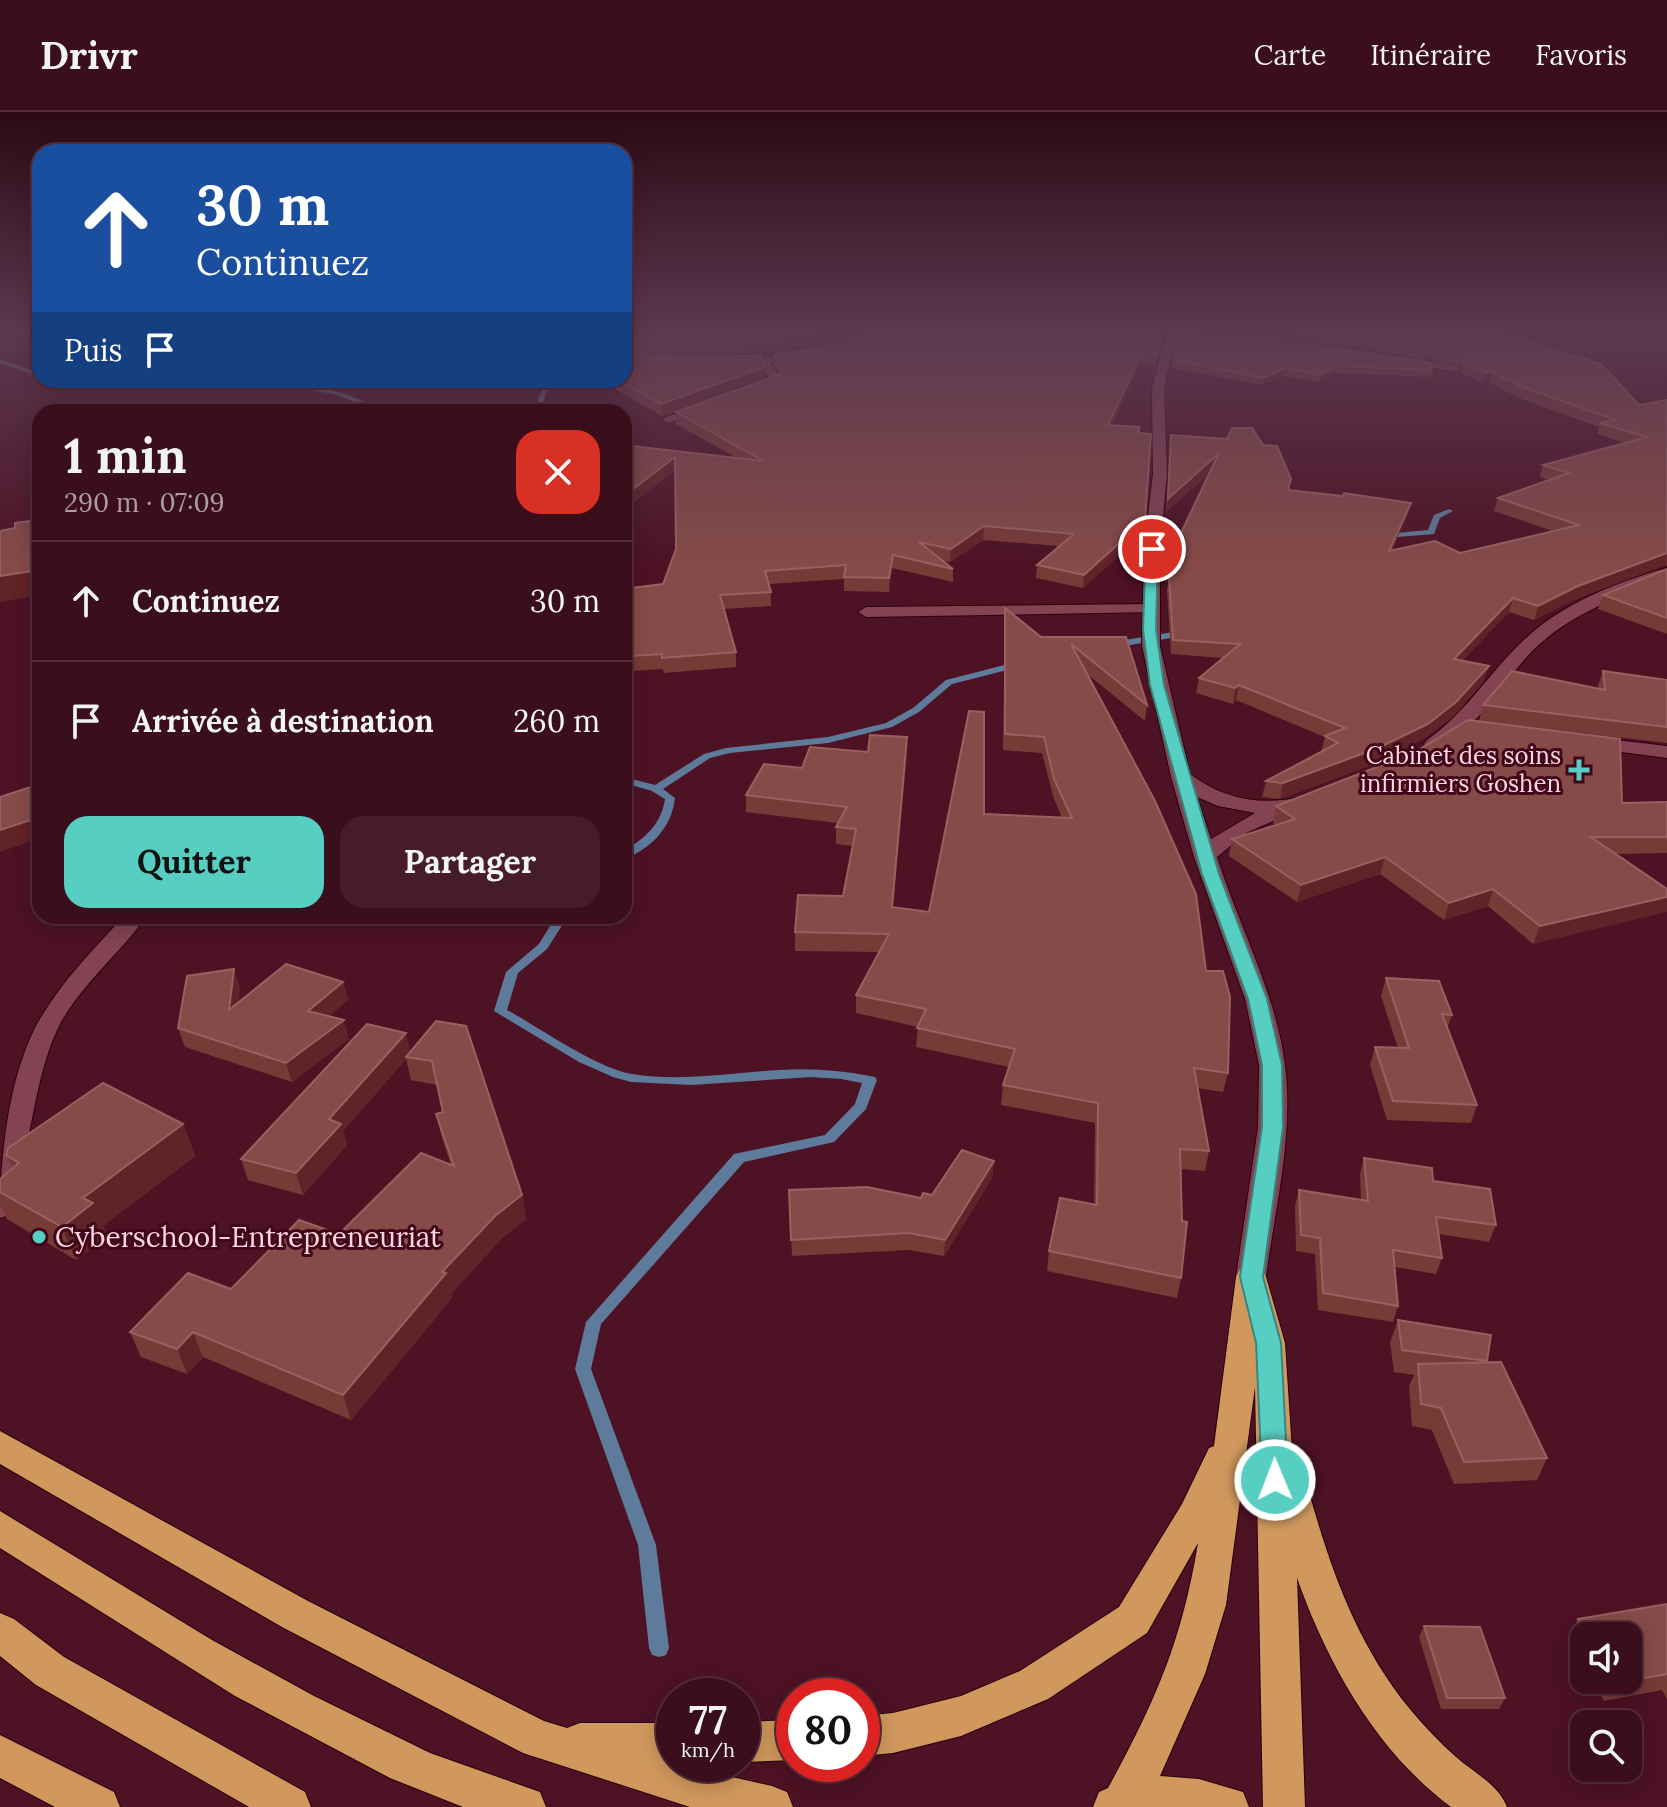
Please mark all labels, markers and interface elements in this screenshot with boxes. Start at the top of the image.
text: Drivr [40,31,138,79]
text: Carte [1254,37,1326,73]
text: Itinéraire [1370,37,1491,73]
text: Favoris [1535,37,1627,73]
text: 30 m [196,169,329,240]
icon: ahead [64,176,168,280]
text: Continuez [196,239,369,285]
icon: arrive [138,328,182,372]
text: Puis [64,331,122,369]
text: 1 min [64,425,187,486]
button: close [516,430,600,514]
text: 290 m · 07:09 [64,486,225,519]
pin [1118,515,1186,583]
icon: arrive [1130,527,1174,571]
icon: ahead [64,579,108,623]
text: Continuez [132,582,280,620]
text: 30 m [530,582,600,620]
icon: arrive [64,699,108,743]
text: Arrivée à destination [132,702,434,740]
text: 260 m [513,702,600,740]
place label: Cabinet des soins infirmiers Goshen [1360,740,1561,799]
marker: Cabinet des soins infirmiers Goshen [1568,759,1590,781]
button: Quitter [64,816,324,908]
button: Partager [340,816,600,908]
place label: Cyberschool-Entrepreneuriat [55,1219,441,1255]
marker: Cyberschool-Entrepreneuriat [30,1228,48,1246]
position arrow [1233,1438,1317,1522]
map controls [1570,1622,1642,1782]
button: sound [1570,1622,1642,1694]
speed limit sign: 80 [776,1678,880,1782]
text: 77 [689,1694,727,1745]
button: search [1570,1710,1642,1782]
text: km/h [681,1737,735,1762]

